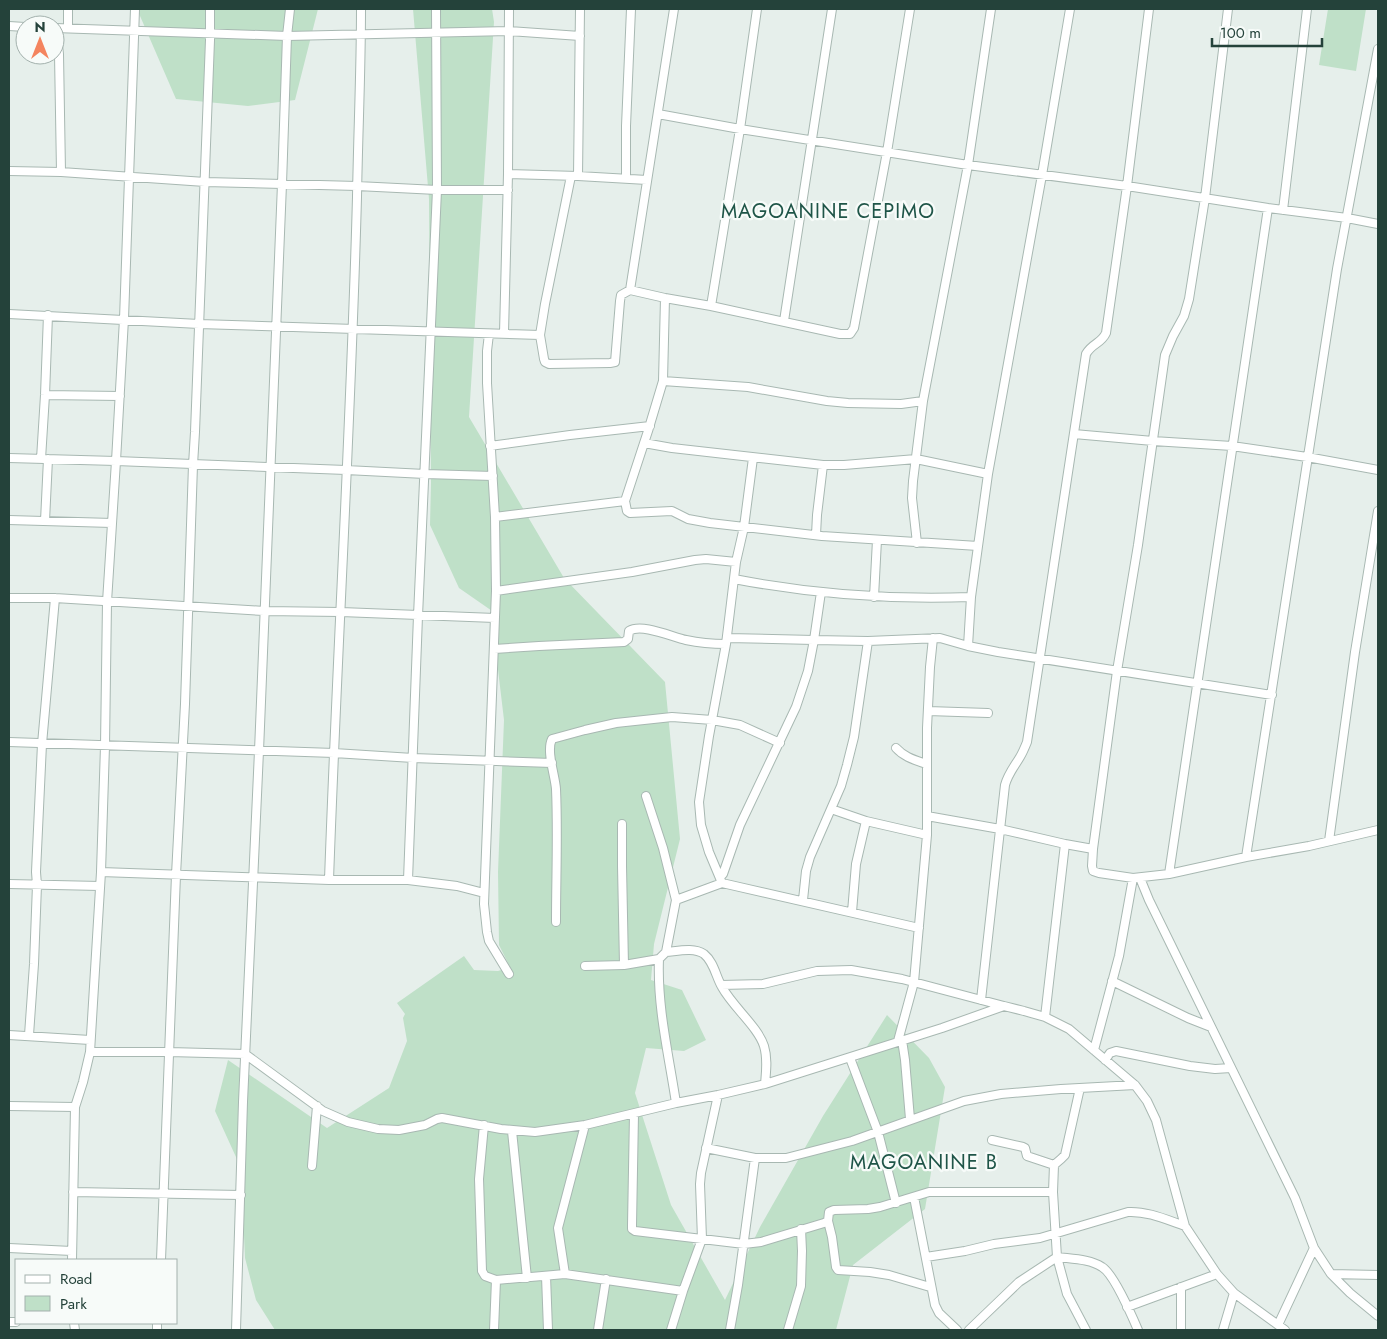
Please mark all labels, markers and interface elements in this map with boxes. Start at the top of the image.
north arrow [15,15,65,65]
scale bar [1212,15,1322,47]
text: N [34,17,46,37]
text: 100 m [1220,22,1261,44]
district label: MAGOANINE CEPIMO [721,197,935,226]
district label: MAGOANINE B [850,1148,998,1177]
legend [15,1259,178,1324]
text: Road [60,1268,92,1290]
text: Park [60,1293,87,1315]

